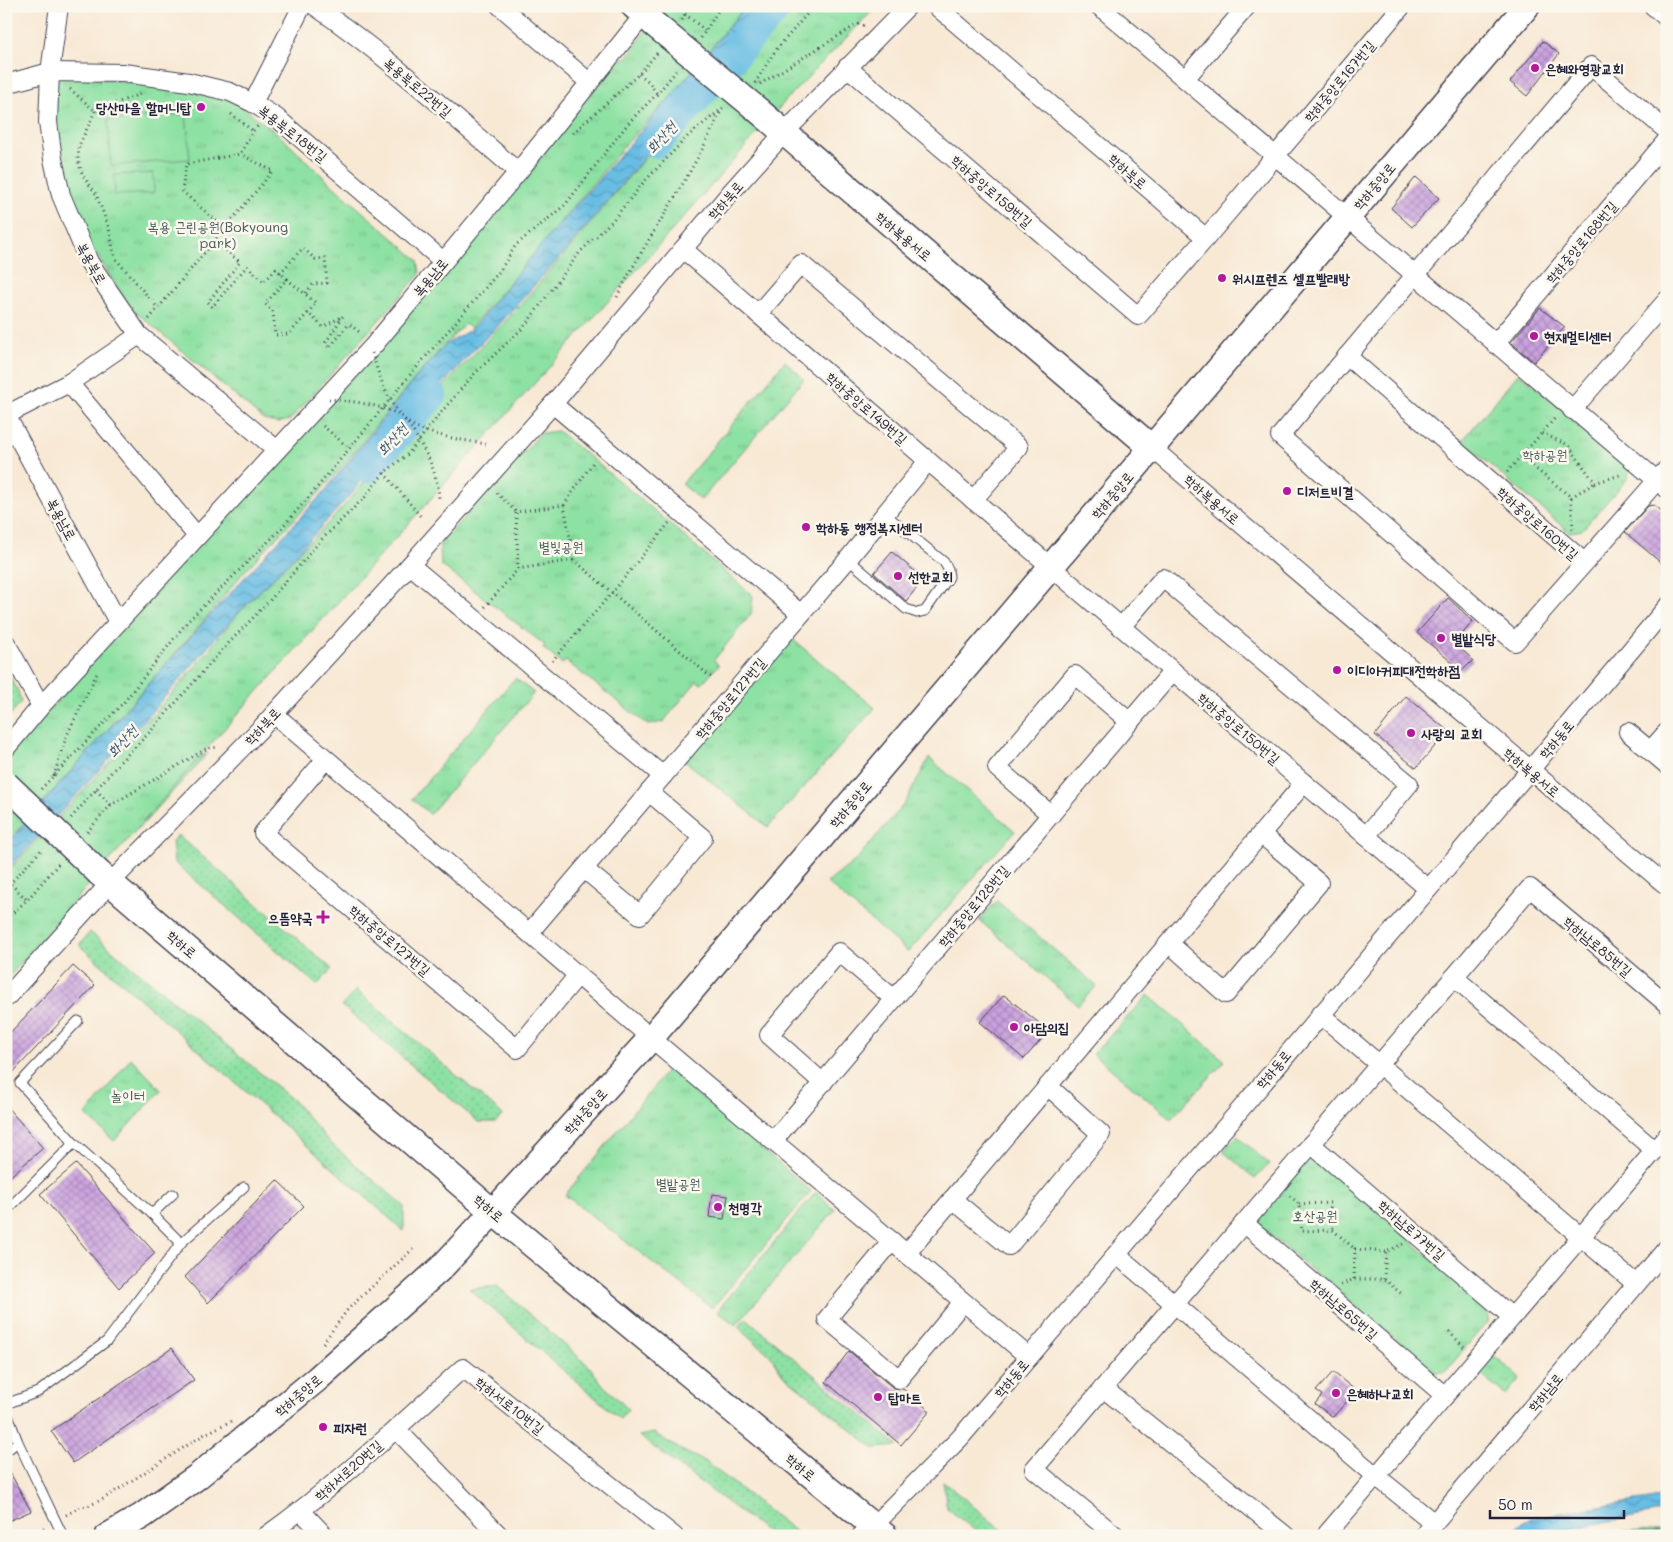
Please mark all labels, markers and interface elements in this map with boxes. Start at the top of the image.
street label: 학하중앙로167번길 [1299,36,1379,126]
street label: 복용북로22번길 [380,53,457,121]
place label: 은혜와영광교회 [1545,59,1624,78]
marker: 은혜와영광교회 [1529,62,1541,74]
place label: 당산마을 할머니탑 [96,98,192,117]
street label: 복용북로18번길 [255,100,332,166]
marker: 당산마을 할머니탑 [195,101,207,113]
water label: 화산천 [641,115,682,157]
street label: 학하북로 [1105,149,1151,193]
street label: 학하중앙로159번길 [947,151,1037,232]
street label: 학하중앙로 [1349,158,1399,214]
street label: 학하북로 [703,177,747,223]
street label: 학하중앙로168번길 [1541,196,1622,287]
street label: 학하복용서로 [872,207,936,265]
park label: 복용 근린공원(Bokyoung park) [148,217,288,252]
street label: 복용북로 [73,239,111,287]
street label: 복용남로 [408,254,452,300]
place label: 워시프렌즈 셀프빨래방 [1232,269,1350,288]
marker: 워시프렌즈 셀프빨래방 [1216,272,1228,284]
place label: 현재멀티센터 [1544,327,1612,346]
marker: 현재멀티센터 [1528,330,1540,342]
street label: 학하중앙로149번길 [822,367,912,449]
water label: 화산천 [372,417,413,459]
park label: 학하공원 [1522,445,1568,464]
street label: 학하중앙로 [1087,467,1137,523]
street label: 학하복용서로 [1180,470,1244,528]
place label: 디저트비결 [1297,482,1354,501]
street label: 학하중앙로160번길 [1493,482,1583,564]
marker: 디저트비결 [1281,485,1293,497]
street label: 복용남로 [43,495,81,543]
place label: 학하동 행정복지센터 [815,518,922,537]
marker: 학하동 행정복지센터 [800,521,812,533]
park label: 별빛공원 [538,537,584,556]
place label: 선한교회 [908,567,953,586]
marker: 선한교회 [892,570,904,582]
place label: 별밭식당 [1451,629,1497,648]
marker: 별밭식당 [1435,632,1447,644]
street label: 학하중앙로127번길 [690,653,770,743]
place label: 이디아커피대전학하점 [1347,661,1460,680]
marker: 이디아커피대전학하점 [1331,664,1343,676]
street label: 학하중앙로150번길 [1194,688,1285,769]
street label: 학하북로 [240,703,284,749]
street label: 학하동로 [1534,716,1578,762]
water label: 화산천 [102,719,143,761]
place label: 사랑의 교회 [1421,724,1482,743]
marker: 사랑의 교회 [1405,727,1417,739]
street label: 학하복용서로 [1500,743,1564,801]
street label: 학하중앙로 [825,776,875,832]
street label: 학하중앙로128번길 [933,861,1013,951]
street label: 학하중앙로127번길 [345,900,435,980]
place label: 으뜸약국 [268,908,313,927]
marker: 으뜸약국 [317,911,329,923]
street label: 학하남로85번길 [1560,912,1637,981]
street label: 학하로 [163,926,201,962]
place label: 아담의집 [1024,1018,1069,1037]
marker: 아담의집 [1008,1021,1020,1033]
street label: 학하동로 [1251,1046,1295,1092]
street label: 학하중앙로 [559,1084,611,1138]
park label: 놀이터 [111,1086,145,1105]
park label: 별밭공원 [655,1174,701,1193]
street label: 학하로 [470,1190,508,1226]
street label: 학하남로77번길 [1374,1196,1450,1265]
place label: 천명각 [728,1198,763,1217]
marker: 천명각 [712,1201,724,1213]
park label: 호산공원 [1292,1206,1338,1225]
street label: 학하남로65번길 [1306,1274,1383,1344]
street label: 학하동로 [989,1355,1033,1401]
street label: 학하남로 [1523,1369,1567,1415]
street label: 학하중앙로 [270,1370,326,1420]
street label: 학하서로10번길 [472,1372,549,1438]
place label: 은혜하나교회 [1346,1384,1414,1403]
marker: 은혜하나교회 [1330,1387,1342,1399]
place label: 탑마트 [888,1388,922,1407]
marker: 탑마트 [872,1391,884,1403]
place label: 피자런 [333,1418,367,1437]
marker: 피자런 [317,1421,329,1433]
street label: 학하서로20번길 [310,1435,386,1505]
street label: 학하로 [782,1449,820,1485]
scale bar [1490,1487,1624,1519]
text: 50 m [1498,1494,1533,1514]

